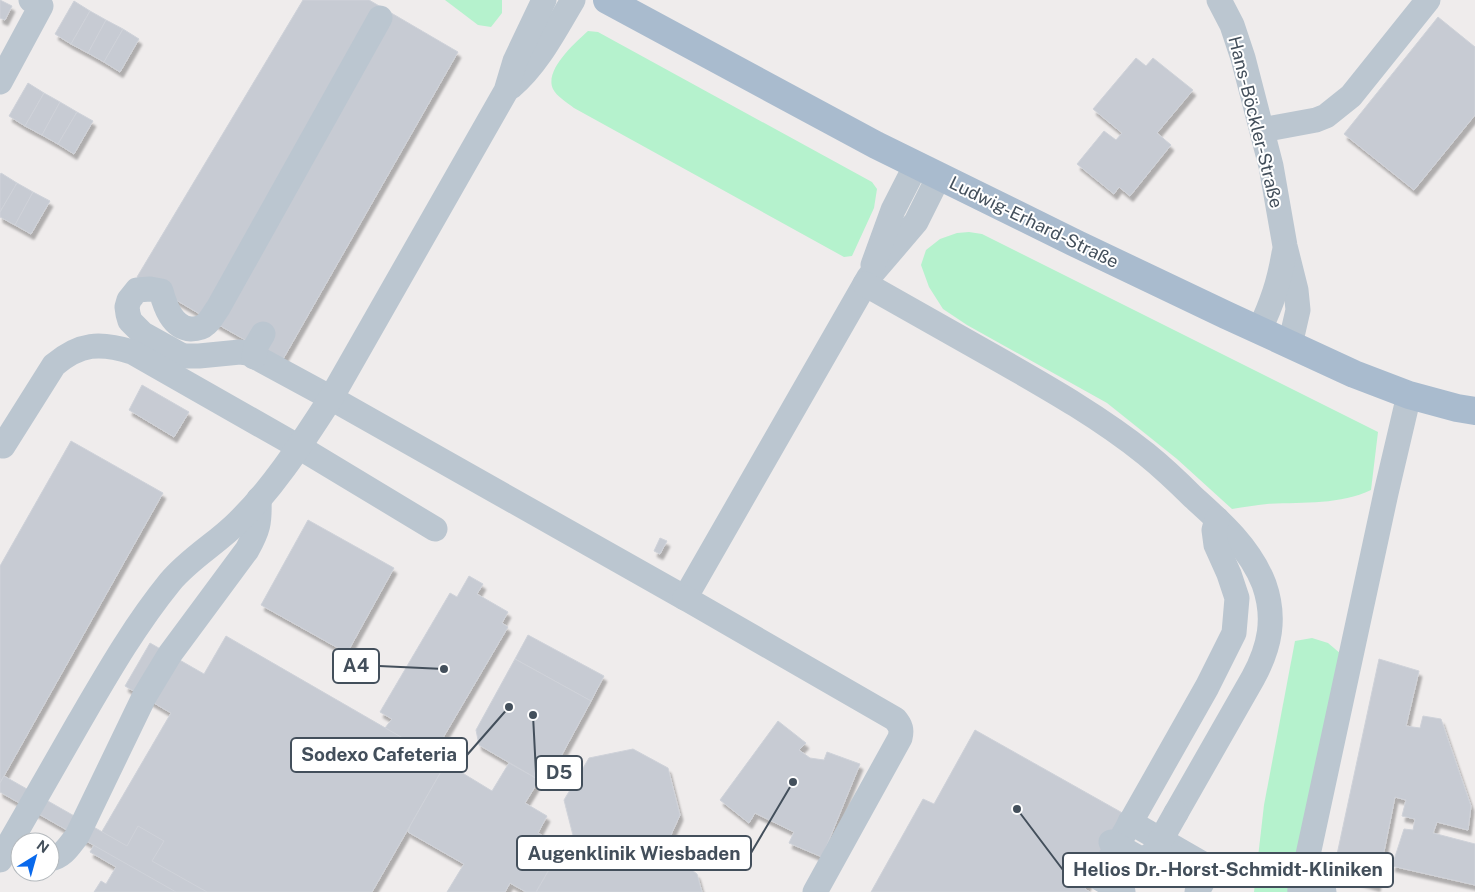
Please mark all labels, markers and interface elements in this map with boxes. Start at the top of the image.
street label: Hans-Böckler-Straße [1224,34,1288,210]
street label: Ludwig-Erhard-Straße [946,172,1122,272]
callout: A4 [333,649,379,683]
text: A4 [343,654,369,676]
callout: Sodexo Cafeteria [291,738,467,772]
text: Sodexo Cafeteria [301,743,457,765]
callout: D5 [536,756,582,790]
text: D5 [546,761,572,783]
north arrow [10,832,60,882]
callout: Augenklinik Wiesbaden [517,836,751,870]
text: N [34,837,52,856]
text: Augenklinik Wiesbaden [528,842,740,864]
callout: Helios Dr.-Horst-Schmidt-Kliniken [1063,853,1393,887]
text: Helios Dr.-Horst-Schmidt-Kliniken [1073,858,1383,880]

